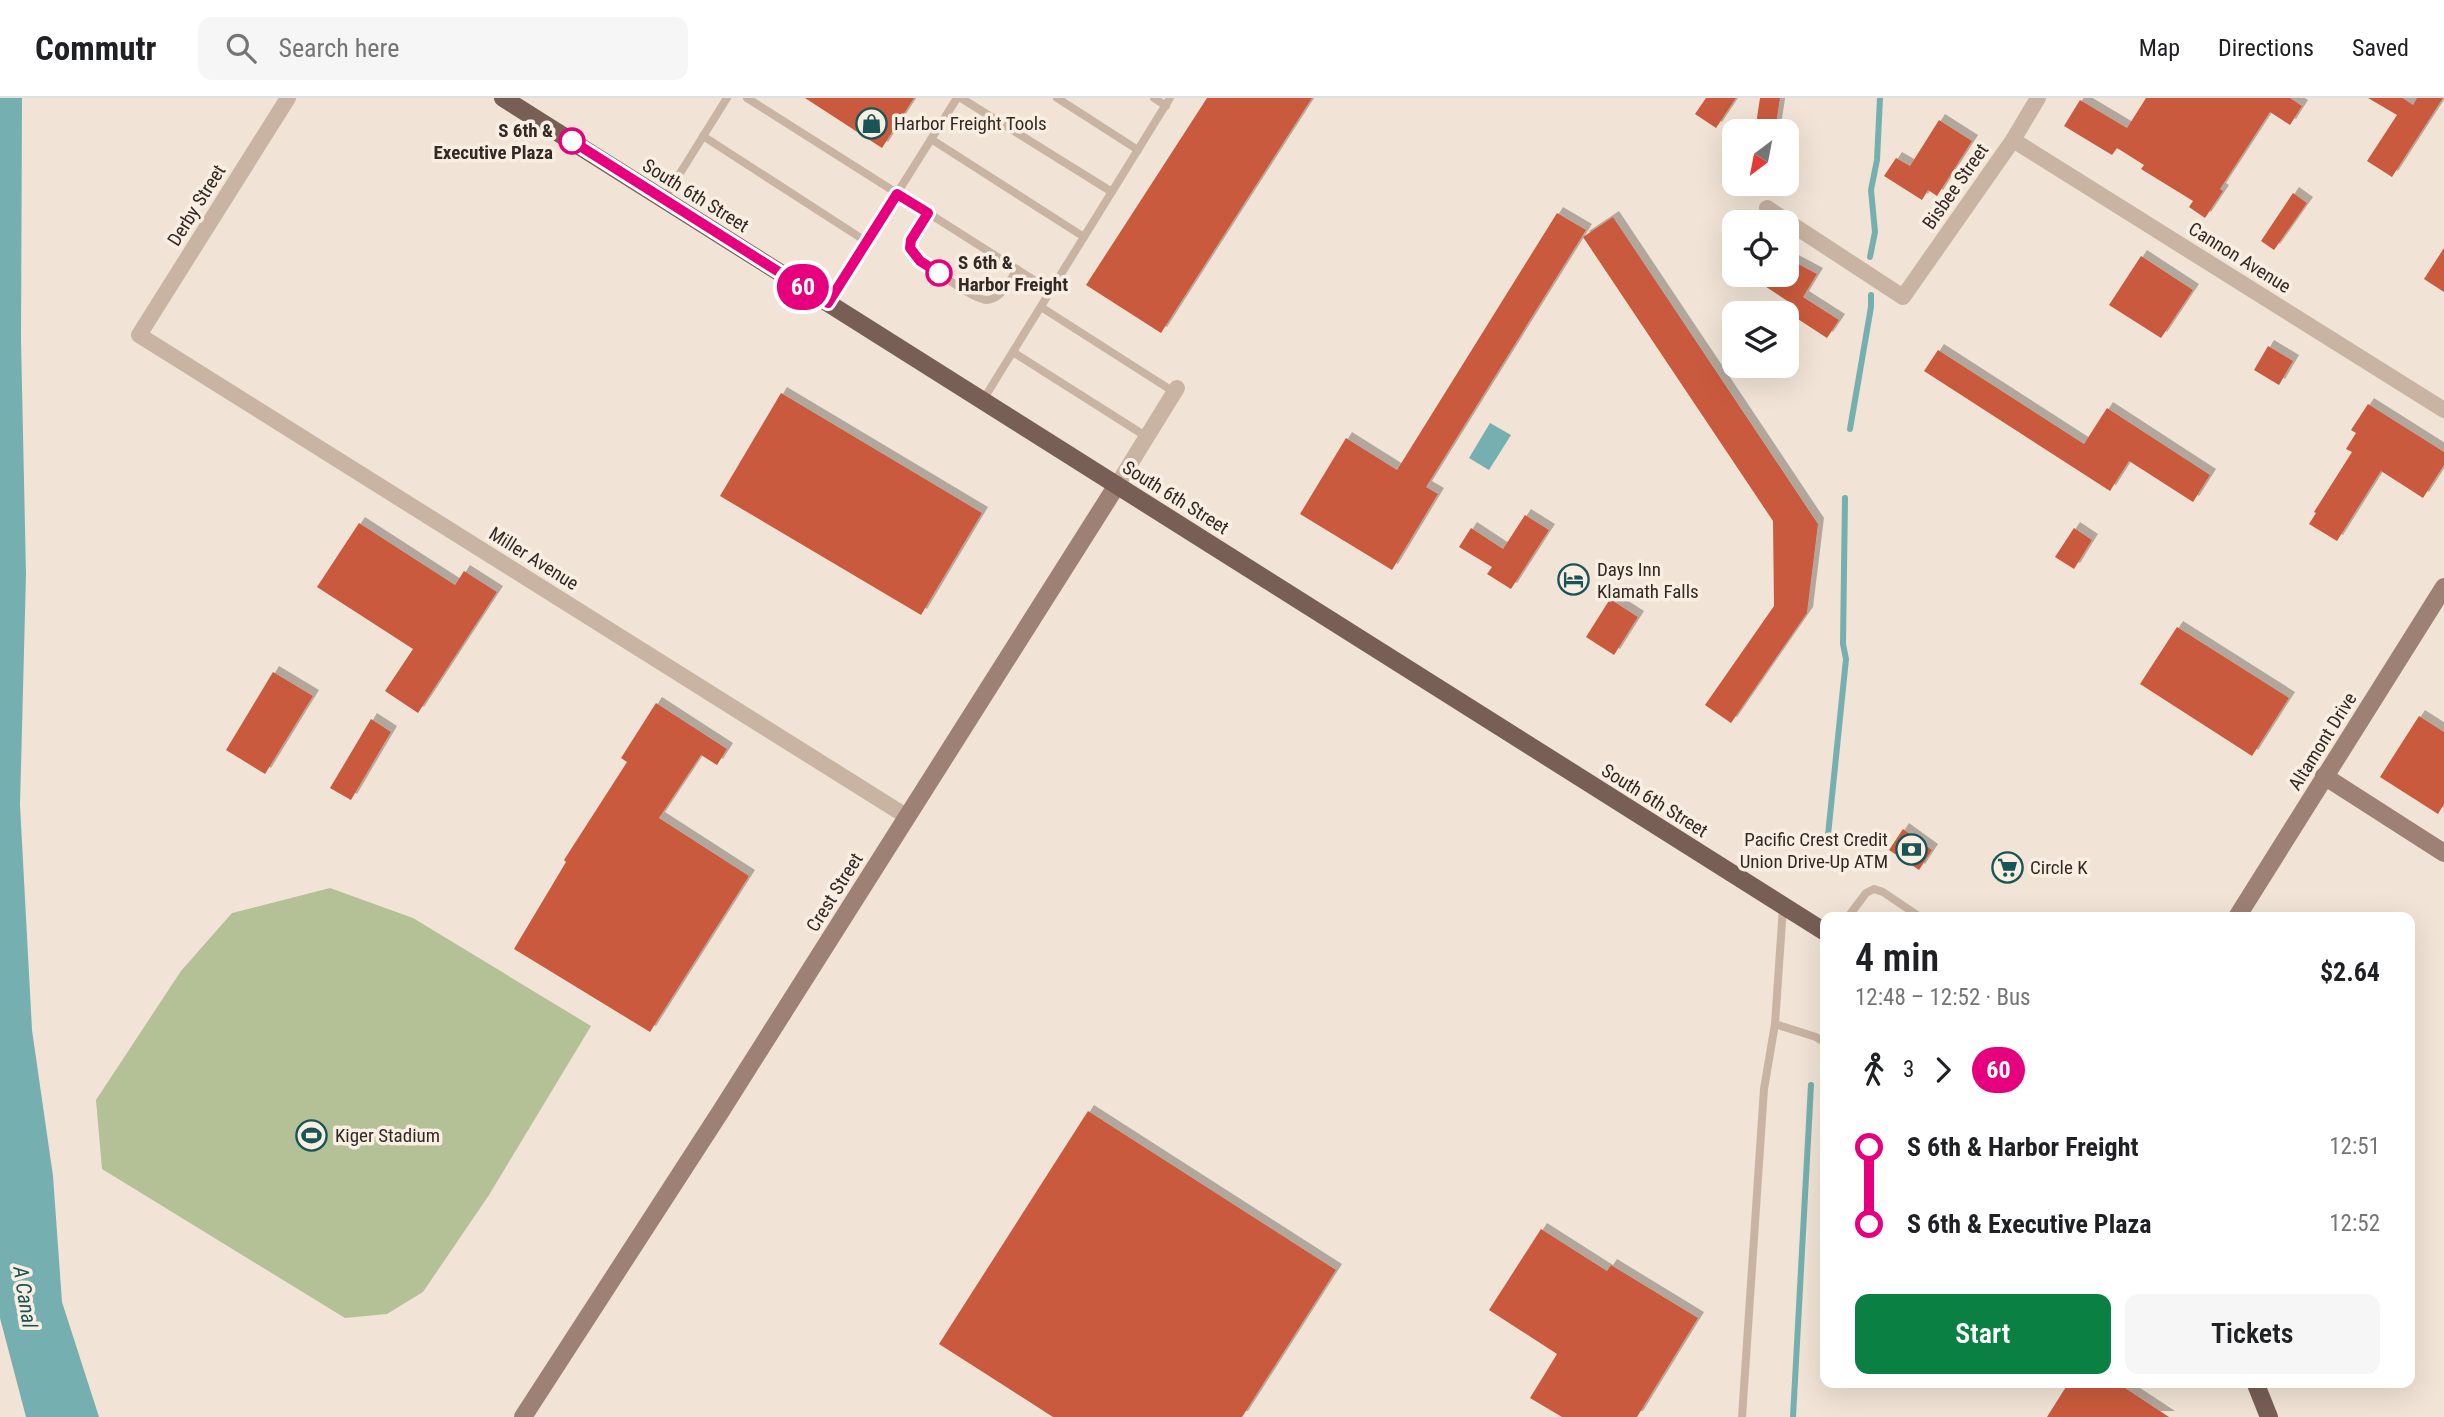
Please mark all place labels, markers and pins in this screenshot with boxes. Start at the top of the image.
shop icon: Harbor Freight Tools [854,106,888,140]
place label: Harbor Freight Tools [894,112,1047,135]
place label: S 6th & Executive Plaza [434,119,553,164]
marker: S 6th & Executive Plaza [559,128,585,154]
place label: S 6th & Harbor Freight [958,251,1068,296]
marker: S 6th & Harbor Freight [926,260,952,286]
place label: Days Inn Klamath Falls [1597,558,1699,603]
hotel icon: Days Inn Klamath Falls [1557,563,1591,597]
place label: Pacific Crest Credit Union Drive-Up ATM [1740,828,1888,873]
bank icon: Pacific Crest Credit Union Drive-Up ATM [1894,833,1928,867]
supermarket icon: Circle K [1990,850,2024,884]
place label: Circle K [2030,856,2088,879]
sports icon: Kiger Stadium [295,1118,329,1152]
place label: Kiger Stadium [335,1124,440,1147]

